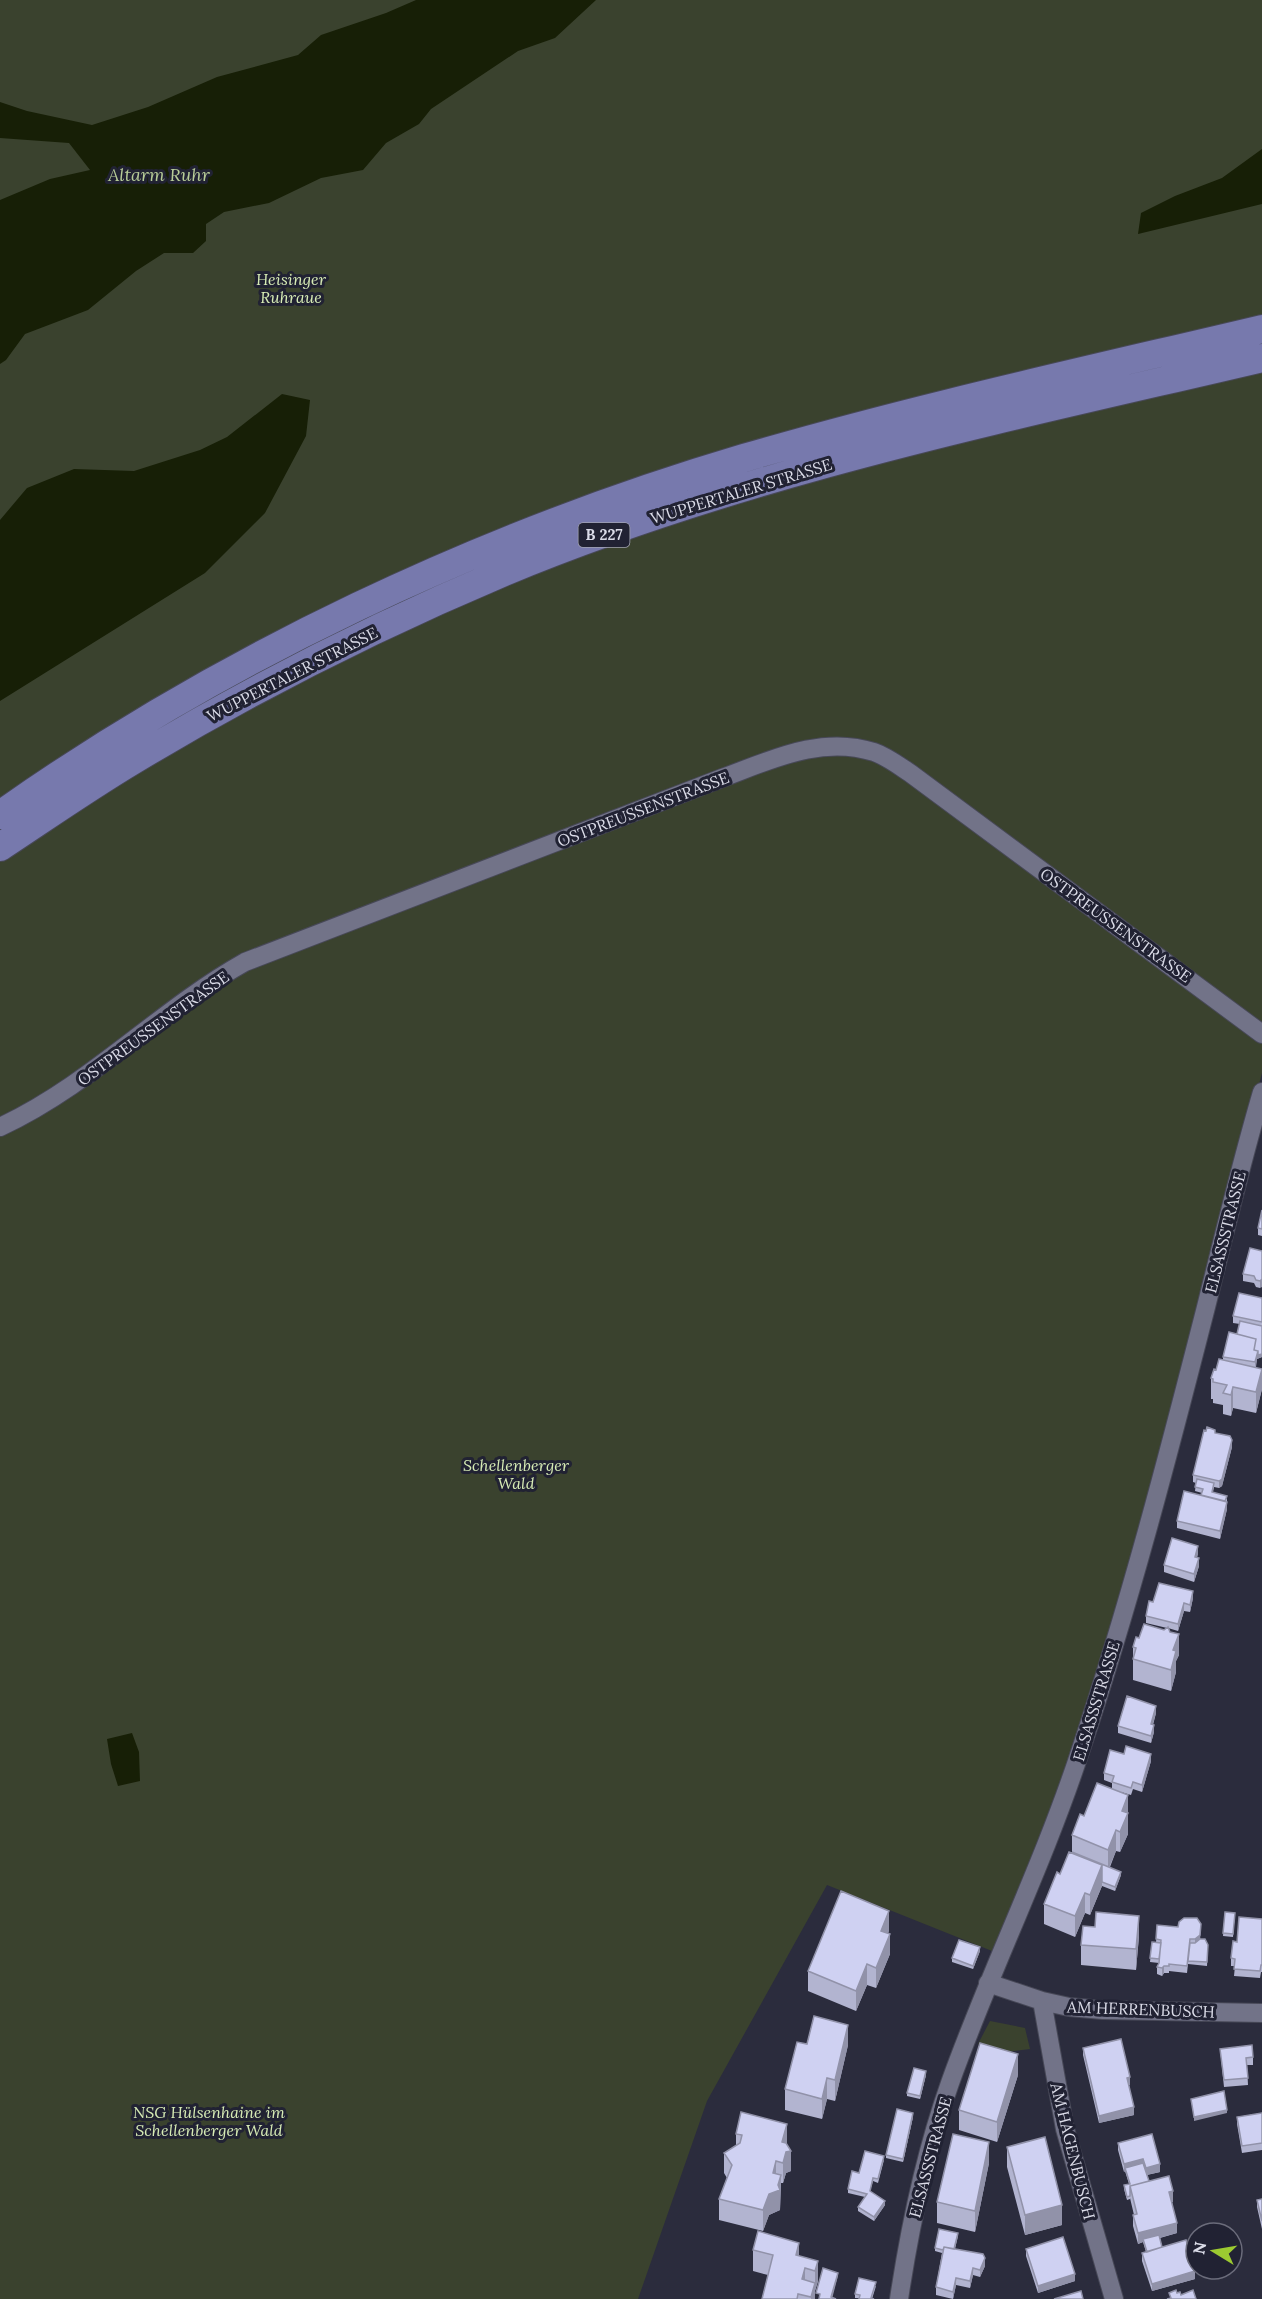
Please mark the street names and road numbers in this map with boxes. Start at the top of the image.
street label: WUPPERTALER STRASSE [648,454,834,528]
road number: B 227 [578,523,630,547]
street label: WUPPERTALER STRASSE [203,622,381,726]
street label: OSTPREUSSENSTRASSE [554,767,732,851]
street label: OSTPREUSSENSTRASSE [1036,863,1196,987]
street label: OSTPREUSSENSTRASSE [73,966,233,1090]
street label: ELSASSSTRASSE [1200,1169,1250,1295]
street label: ELSASSSTRASSE [1068,1638,1124,1764]
street label: AM HERRENBUSCH [1066,1996,1215,2022]
street label: AM HAGENBUSCH [1046,2080,1100,2221]
street label: ELSASSSTRASSE [904,2094,956,2220]

